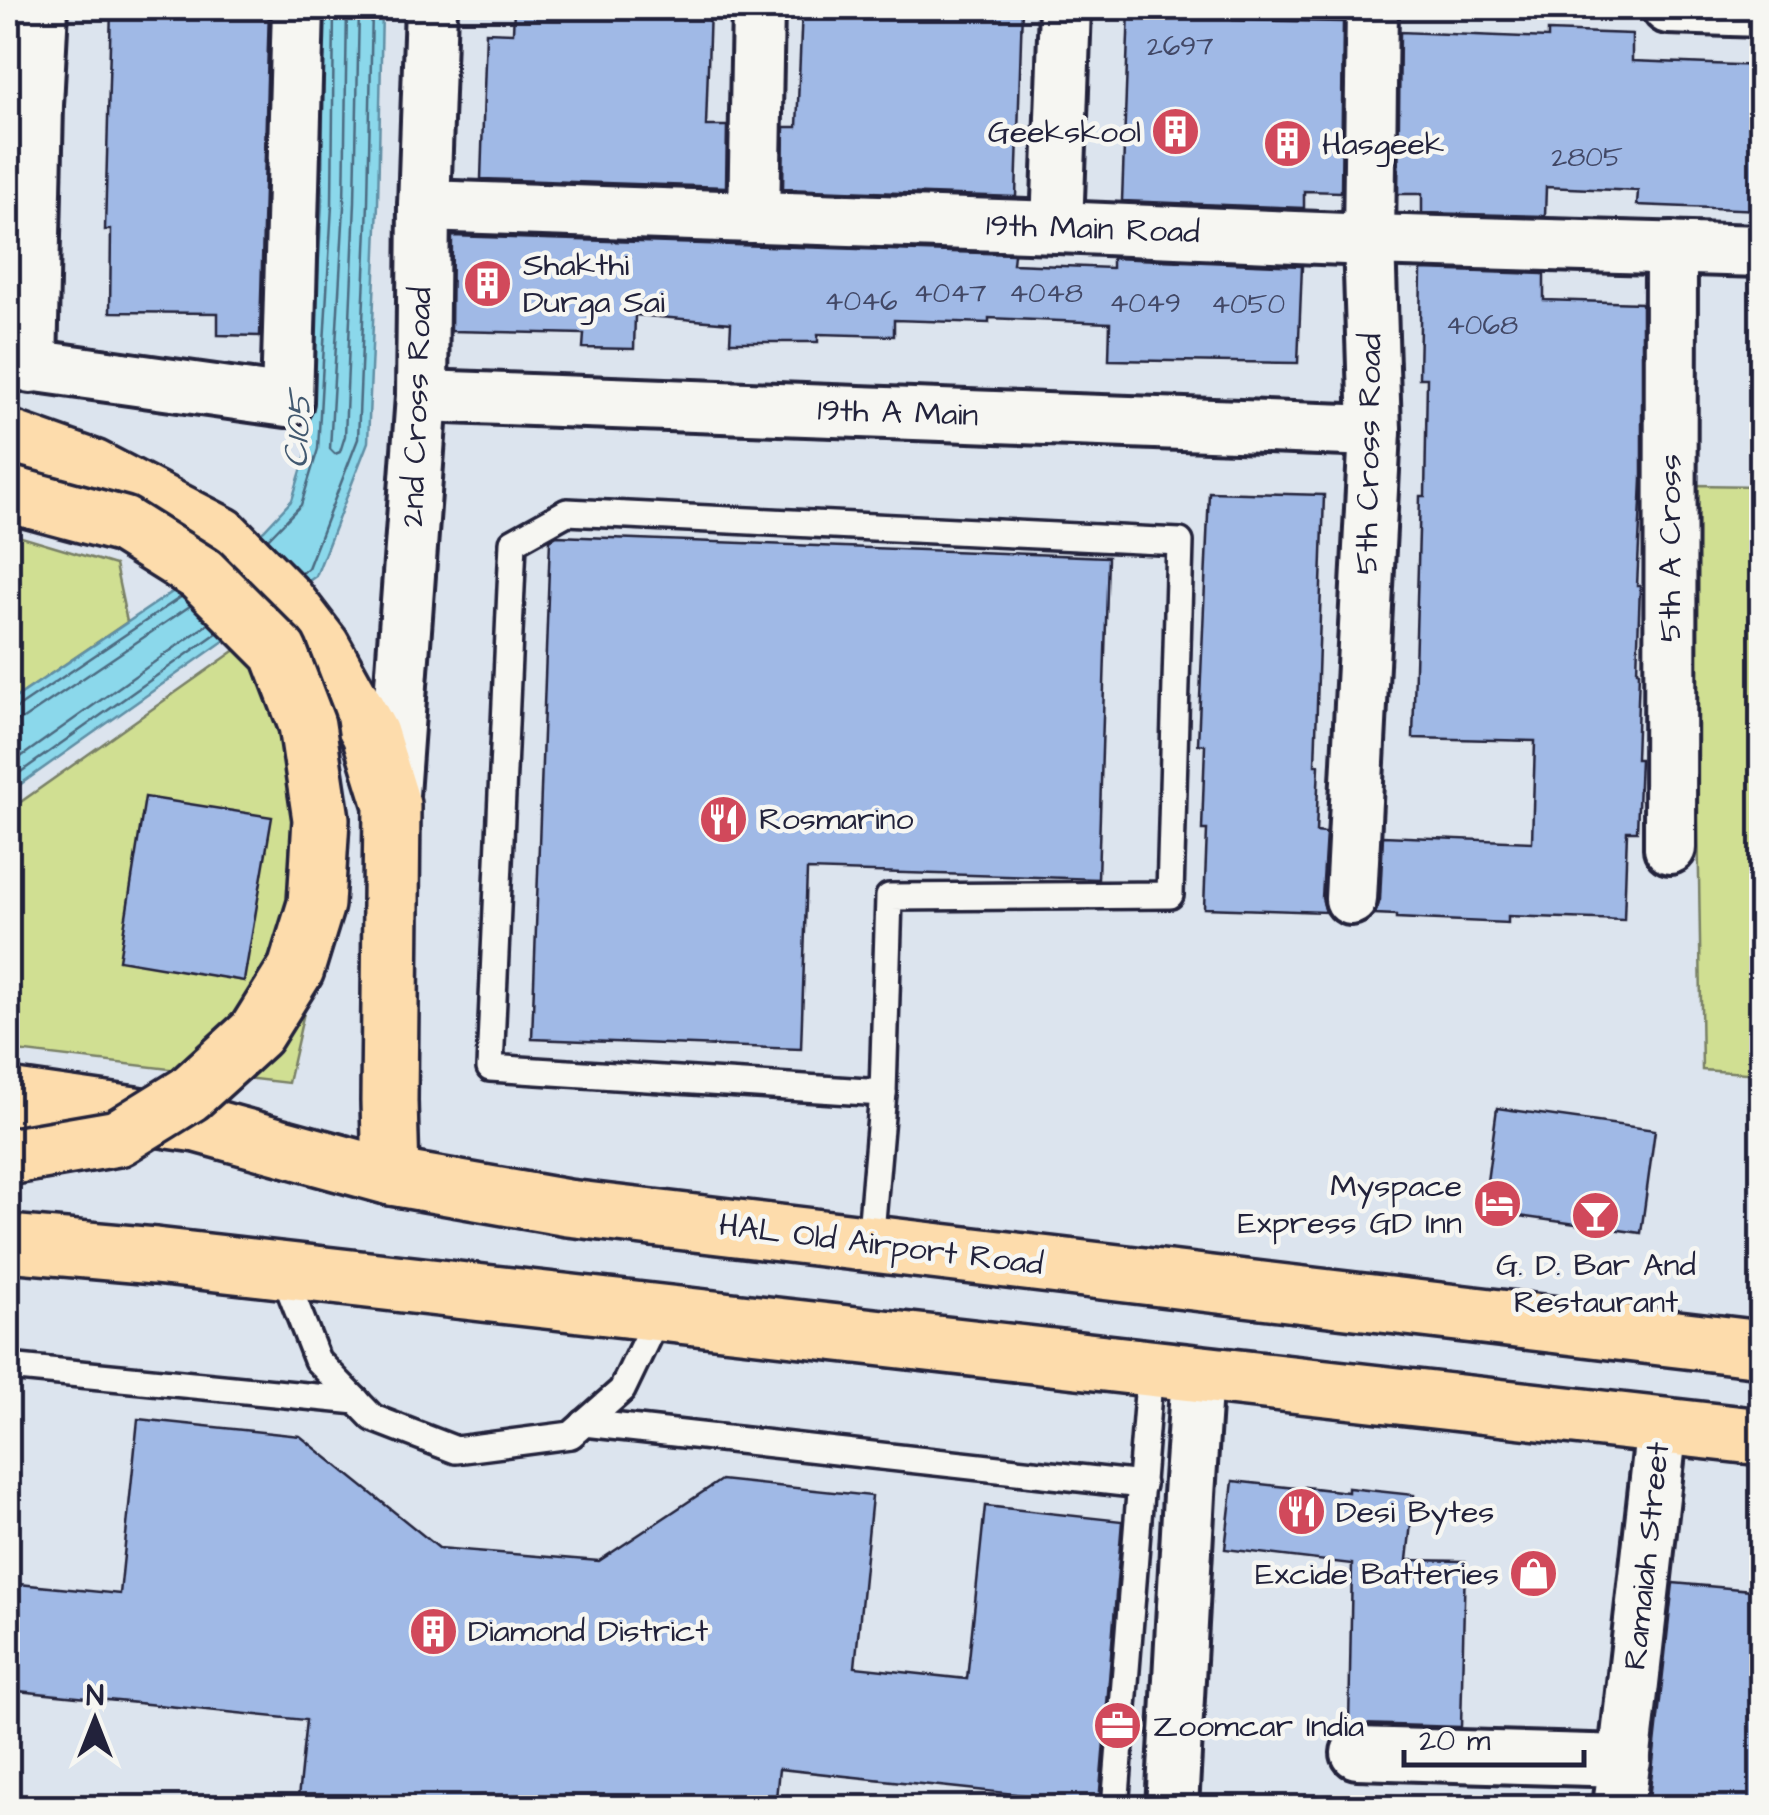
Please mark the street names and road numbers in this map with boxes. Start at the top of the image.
street label: 19th Main Road [985,203,1201,255]
street label: 2nd Cross Road [390,286,444,528]
street label: 5th Cross Road [1344,333,1394,575]
street label: 19th A Main [817,388,979,438]
street label: 5th A Cross [1648,454,1693,642]
street label: HAL Old Airport Road [716,1203,1046,1287]
street label: Ramaiah Street [1613,1440,1681,1672]

